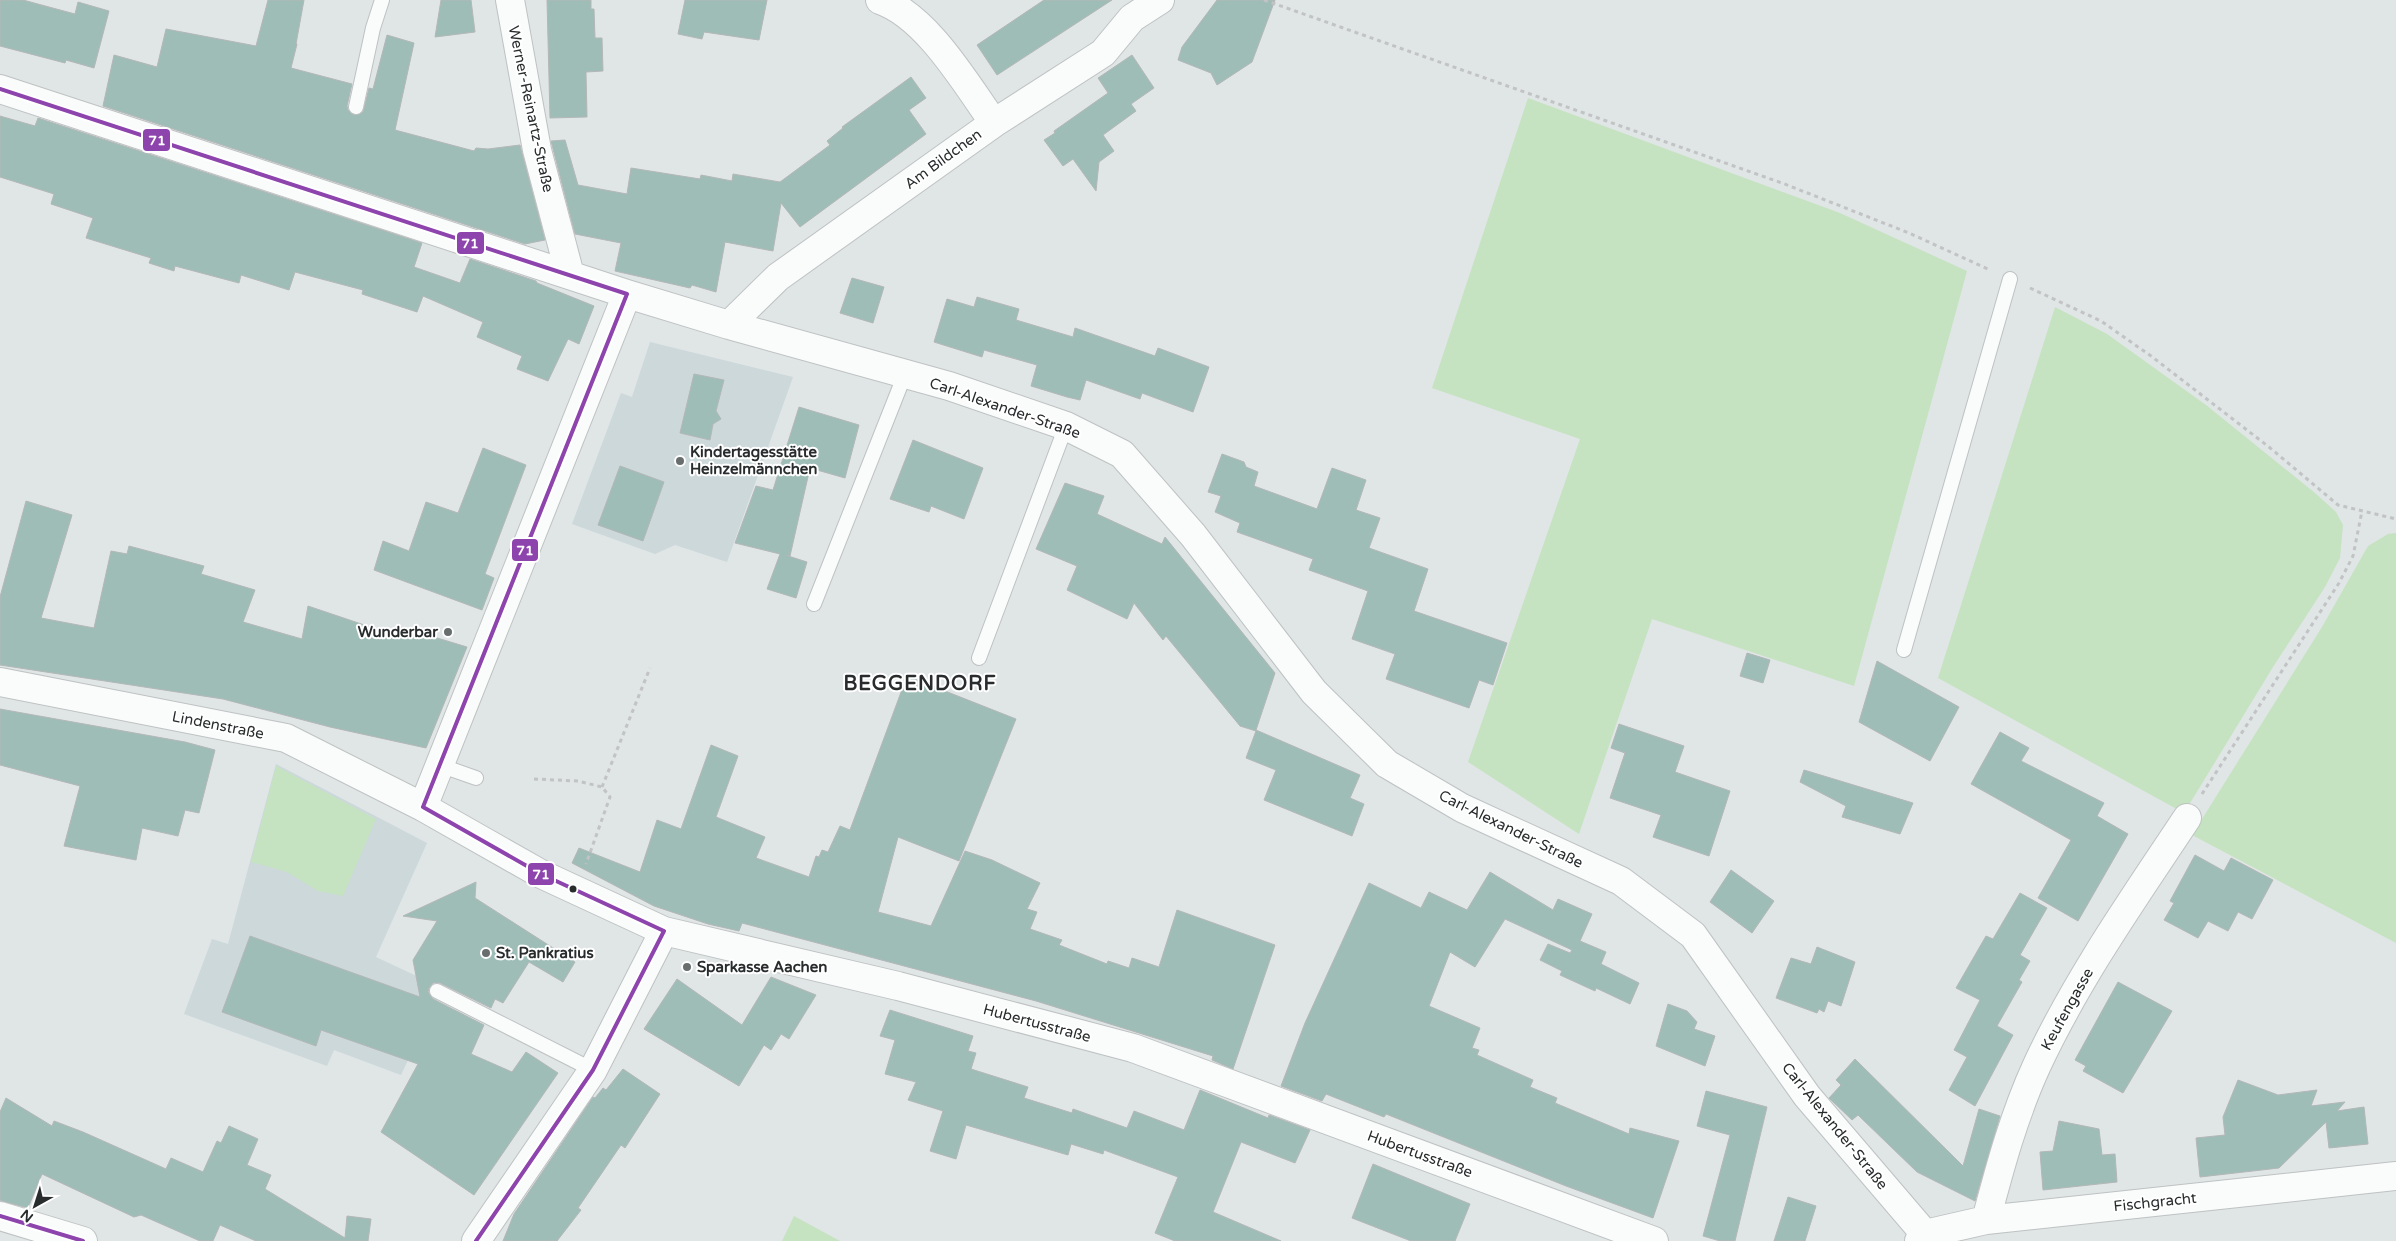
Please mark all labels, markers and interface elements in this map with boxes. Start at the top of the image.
street label: Werner-Reinartz-Straße [505,24,557,194]
street label: Am Bildchen [901,125,985,193]
line badge: 71 [142,128,171,152]
text: 71 [148,132,166,149]
line badge: 71 [456,231,485,255]
text: 71 [461,235,479,252]
street label: Carl-Alexander-Straße [927,374,1083,442]
place label: Kindertagesstätte Heinzelmännchen [690,443,817,478]
marker: Kindertagesstätte Heinzelmännchen [674,455,686,467]
line badge: 71 [511,538,539,562]
text: 71 [516,542,534,559]
place label: Wunderbar [358,623,438,641]
marker: Wunderbar [442,626,454,638]
district label: BEGGENDORF [843,672,997,696]
street label: Lindenstraße [171,707,265,743]
street label: Carl-Alexander-Straße [1436,786,1586,872]
line badge: 71 [527,862,555,886]
text: 71 [532,866,550,883]
unlabelled marker [568,884,578,894]
place label: St. Pankratius [496,944,594,962]
marker: St. Pankratius [480,947,492,959]
place label: Sparkasse Aachen [697,958,827,977]
marker: Sparkasse Aachen [681,961,693,973]
street label: Keufengasse [2037,965,2097,1053]
street label: Hubertusstraße [981,1000,1093,1046]
street label: Carl-Alexander-Straße [1778,1059,1892,1193]
street label: Hubertusstraße [1365,1127,1475,1181]
north arrow [10,1181,60,1231]
street label: Fischgracht [2113,1189,2198,1215]
text: N [17,1206,37,1226]

